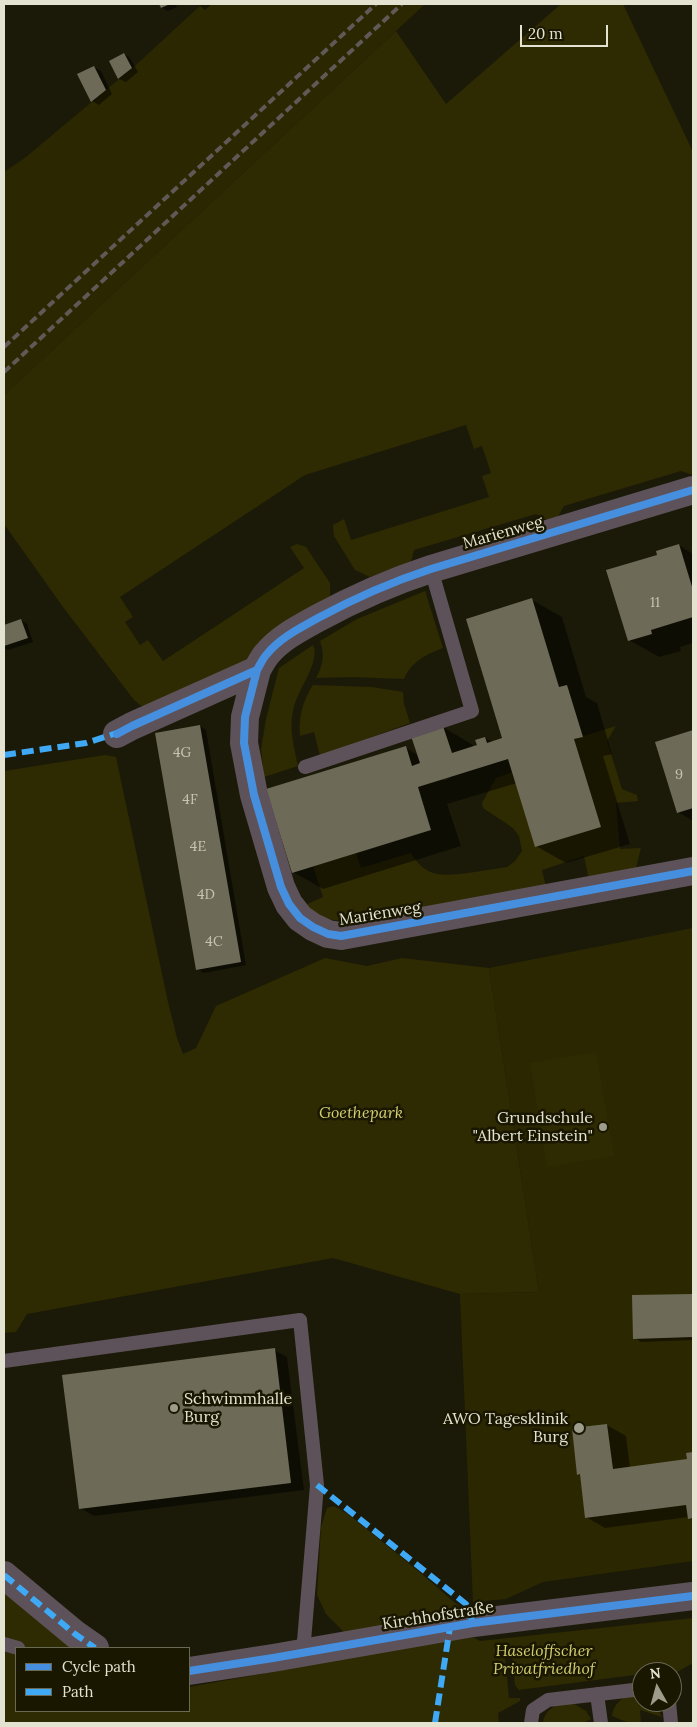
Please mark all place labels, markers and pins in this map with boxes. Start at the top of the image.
place label: Grundschule "Albert Einstein" [472,1108,593,1146]
marker: Grundschule "Albert Einstein" [597,1121,609,1133]
place label: Schwimmhalle Burg [184,1389,292,1427]
marker: Schwimmhalle Burg [168,1402,180,1414]
place label: AWO Tagesklinik Burg [443,1409,568,1447]
marker: AWO Tagesklinik Burg [572,1421,586,1435]

